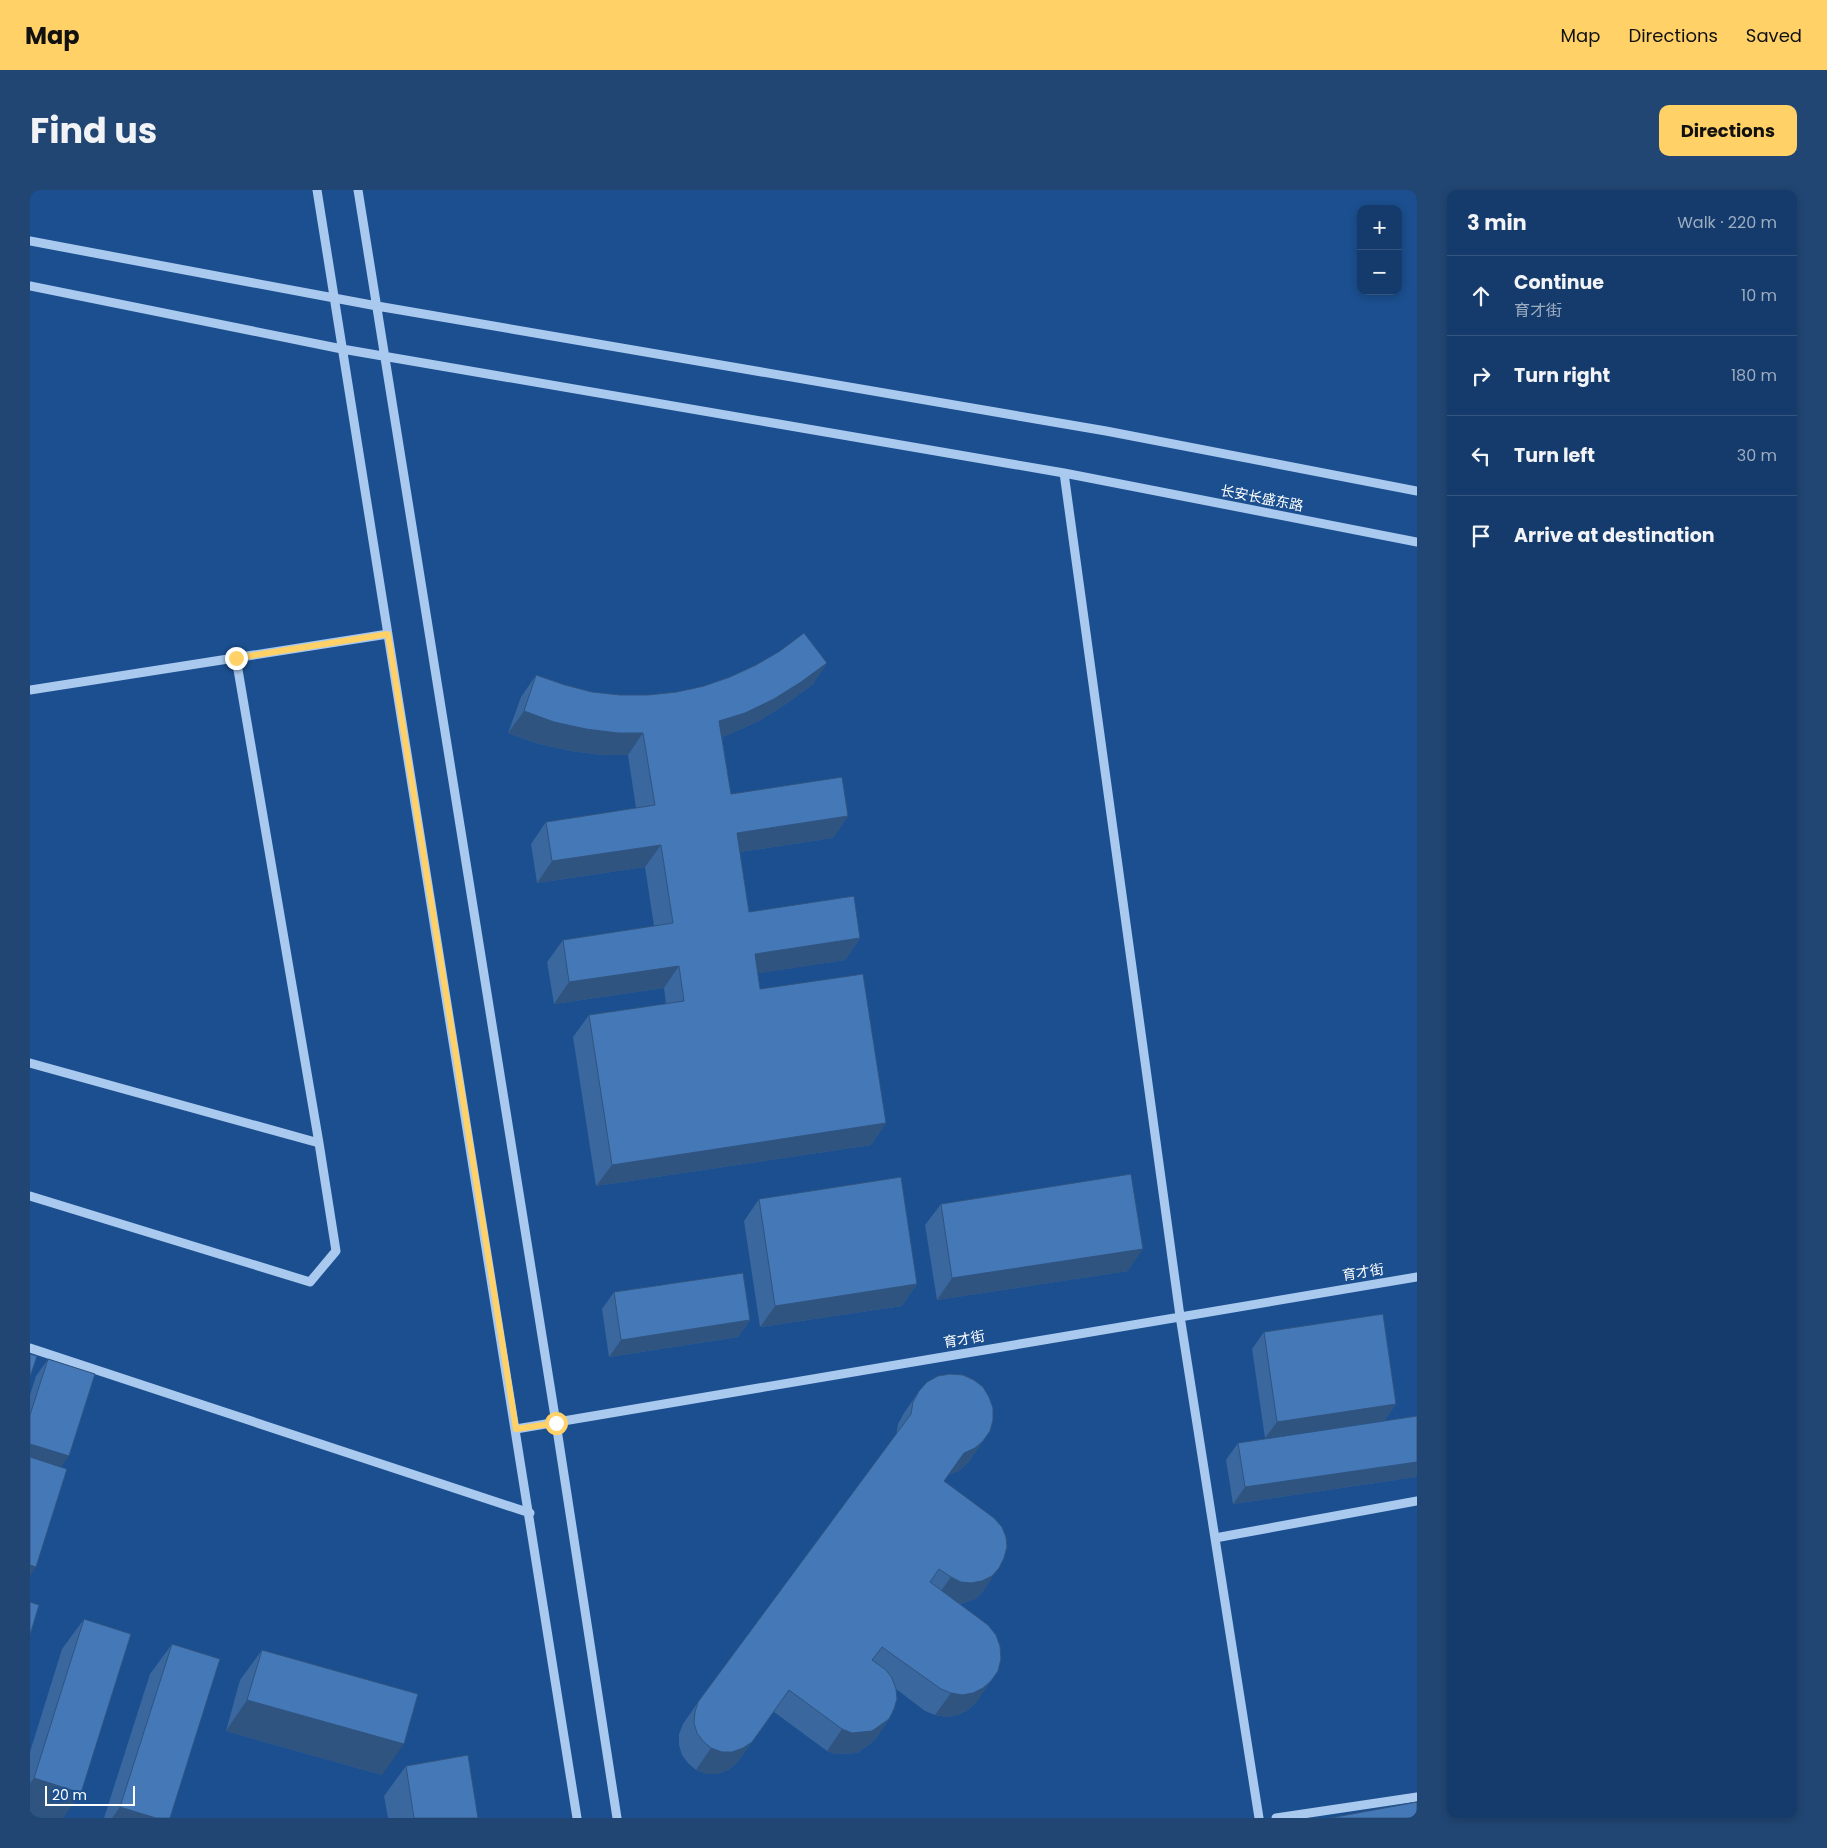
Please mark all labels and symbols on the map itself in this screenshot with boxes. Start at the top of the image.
street label: 长安长盛东路 [1219,480,1305,516]
route end [225,647,248,670]
street label: 育才街 [1341,1259,1385,1285]
street label: 育才街 [942,1326,986,1352]
route start [545,1412,568,1435]
scale bar [45,1783,135,1806]

